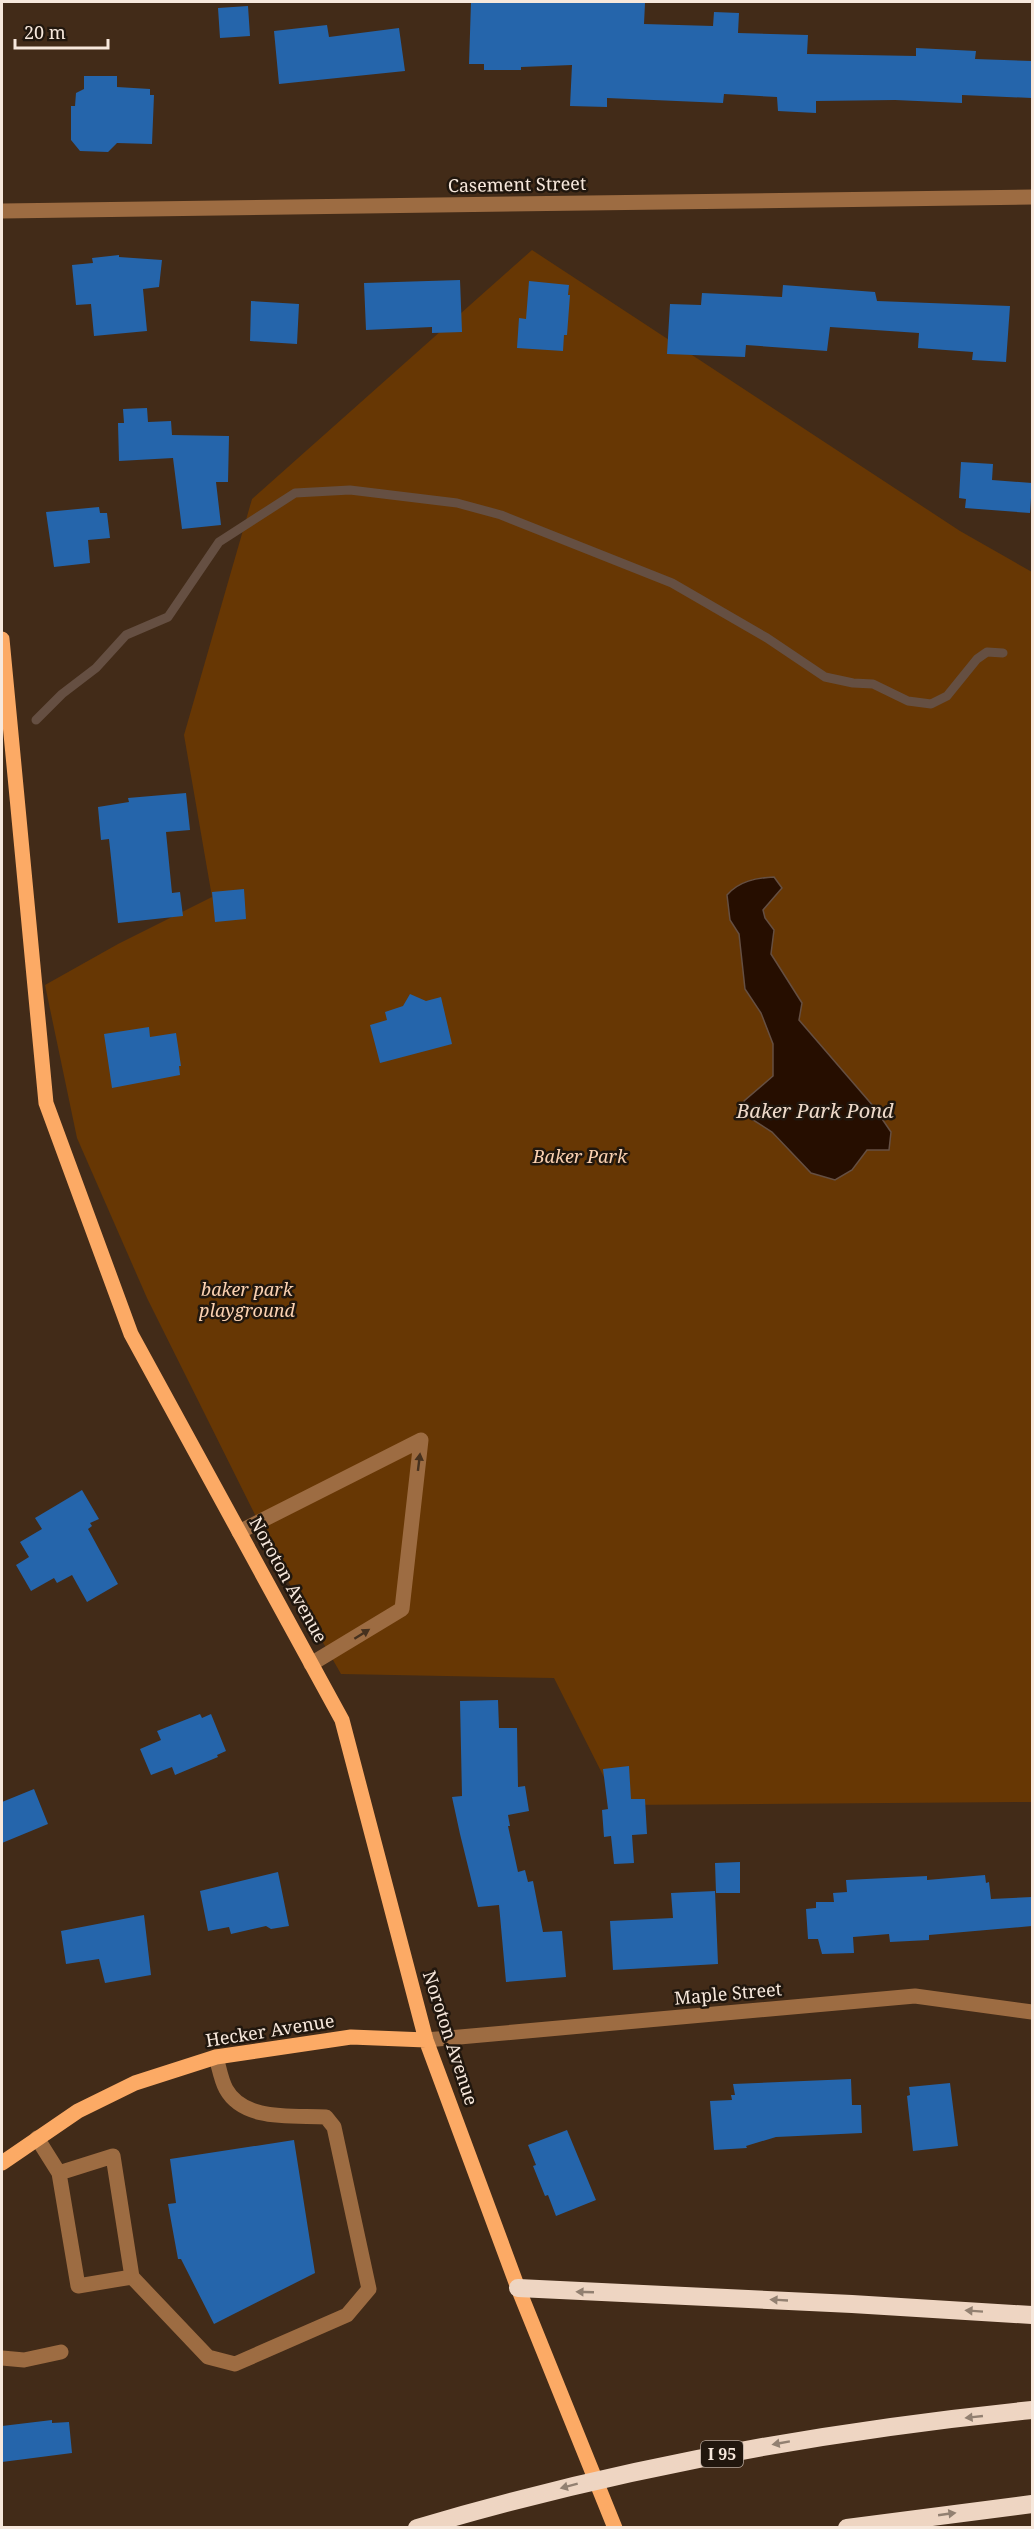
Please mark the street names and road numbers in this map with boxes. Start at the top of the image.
street label: Casement Street [448,171,586,197]
street label: Noroton Avenue [244,1512,333,1647]
street label: Noroton Avenue [418,1967,484,2108]
street label: Maple Street [673,1976,783,2010]
street label: Hecker Avenue [204,2008,336,2052]
road number: I 95 [701,2441,743,2467]

